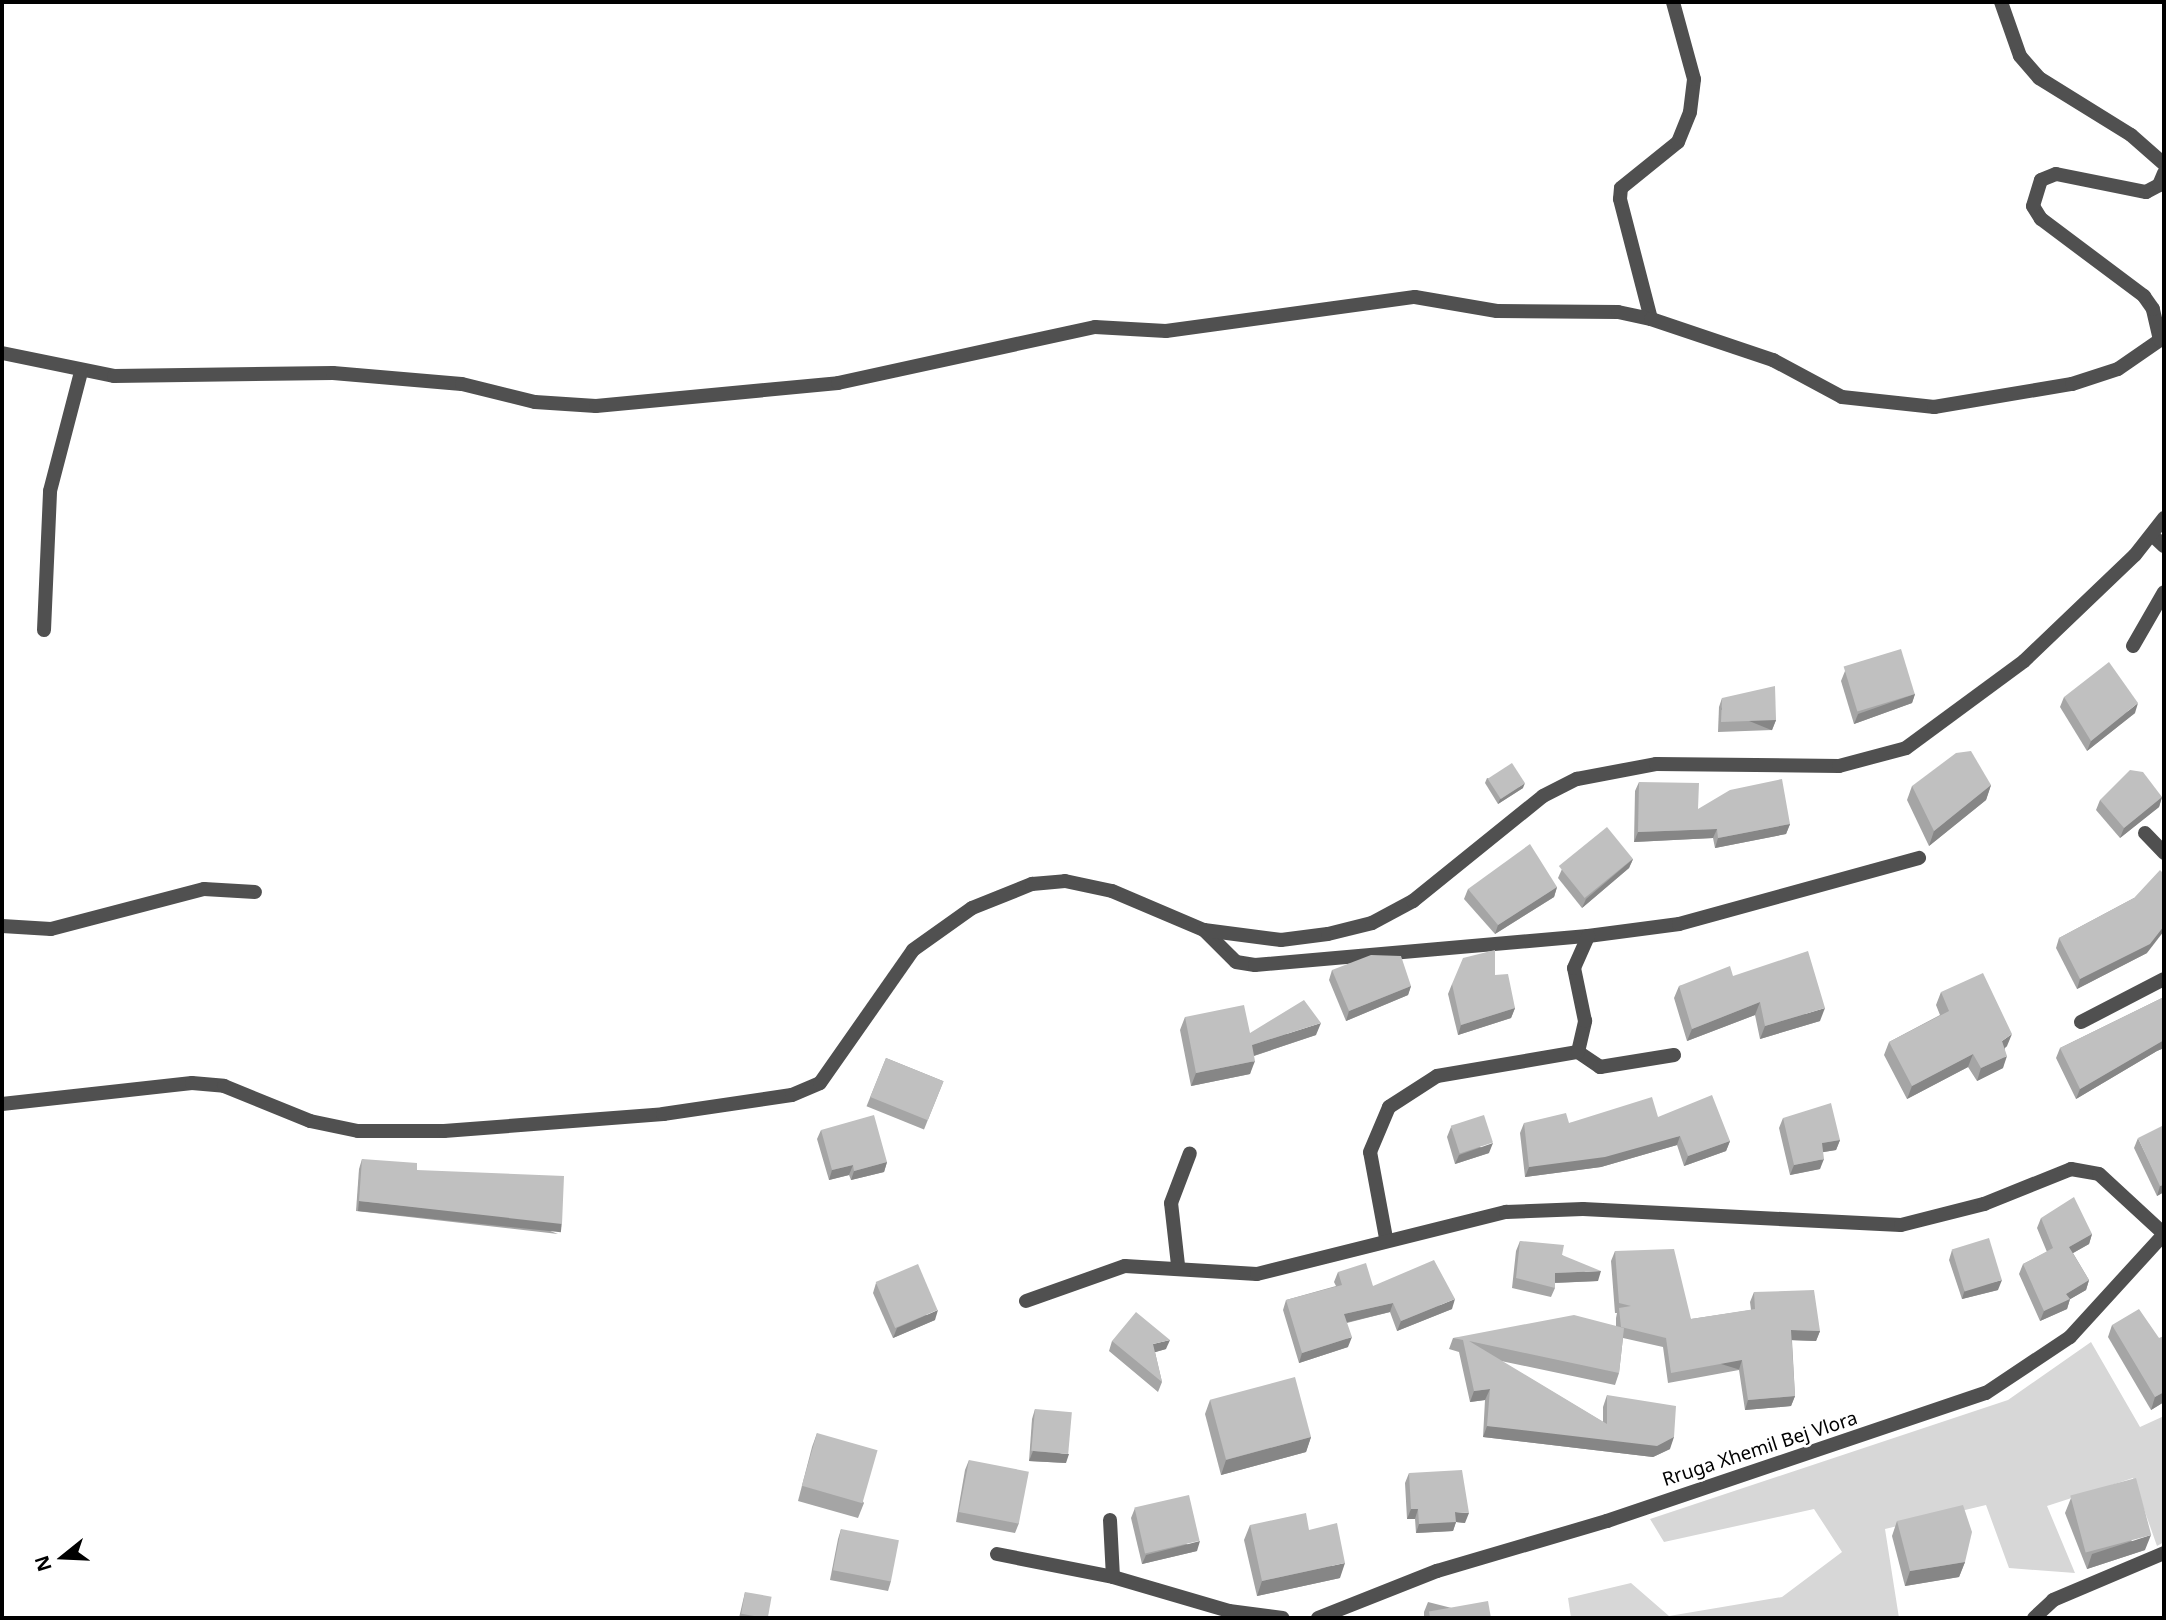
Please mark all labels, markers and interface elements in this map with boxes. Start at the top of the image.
street label: Rruga Xhemil Bej Vlora [1660,1407,1860,1491]
north arrow [28,1522,98,1592]
text: N [28,1552,58,1575]

